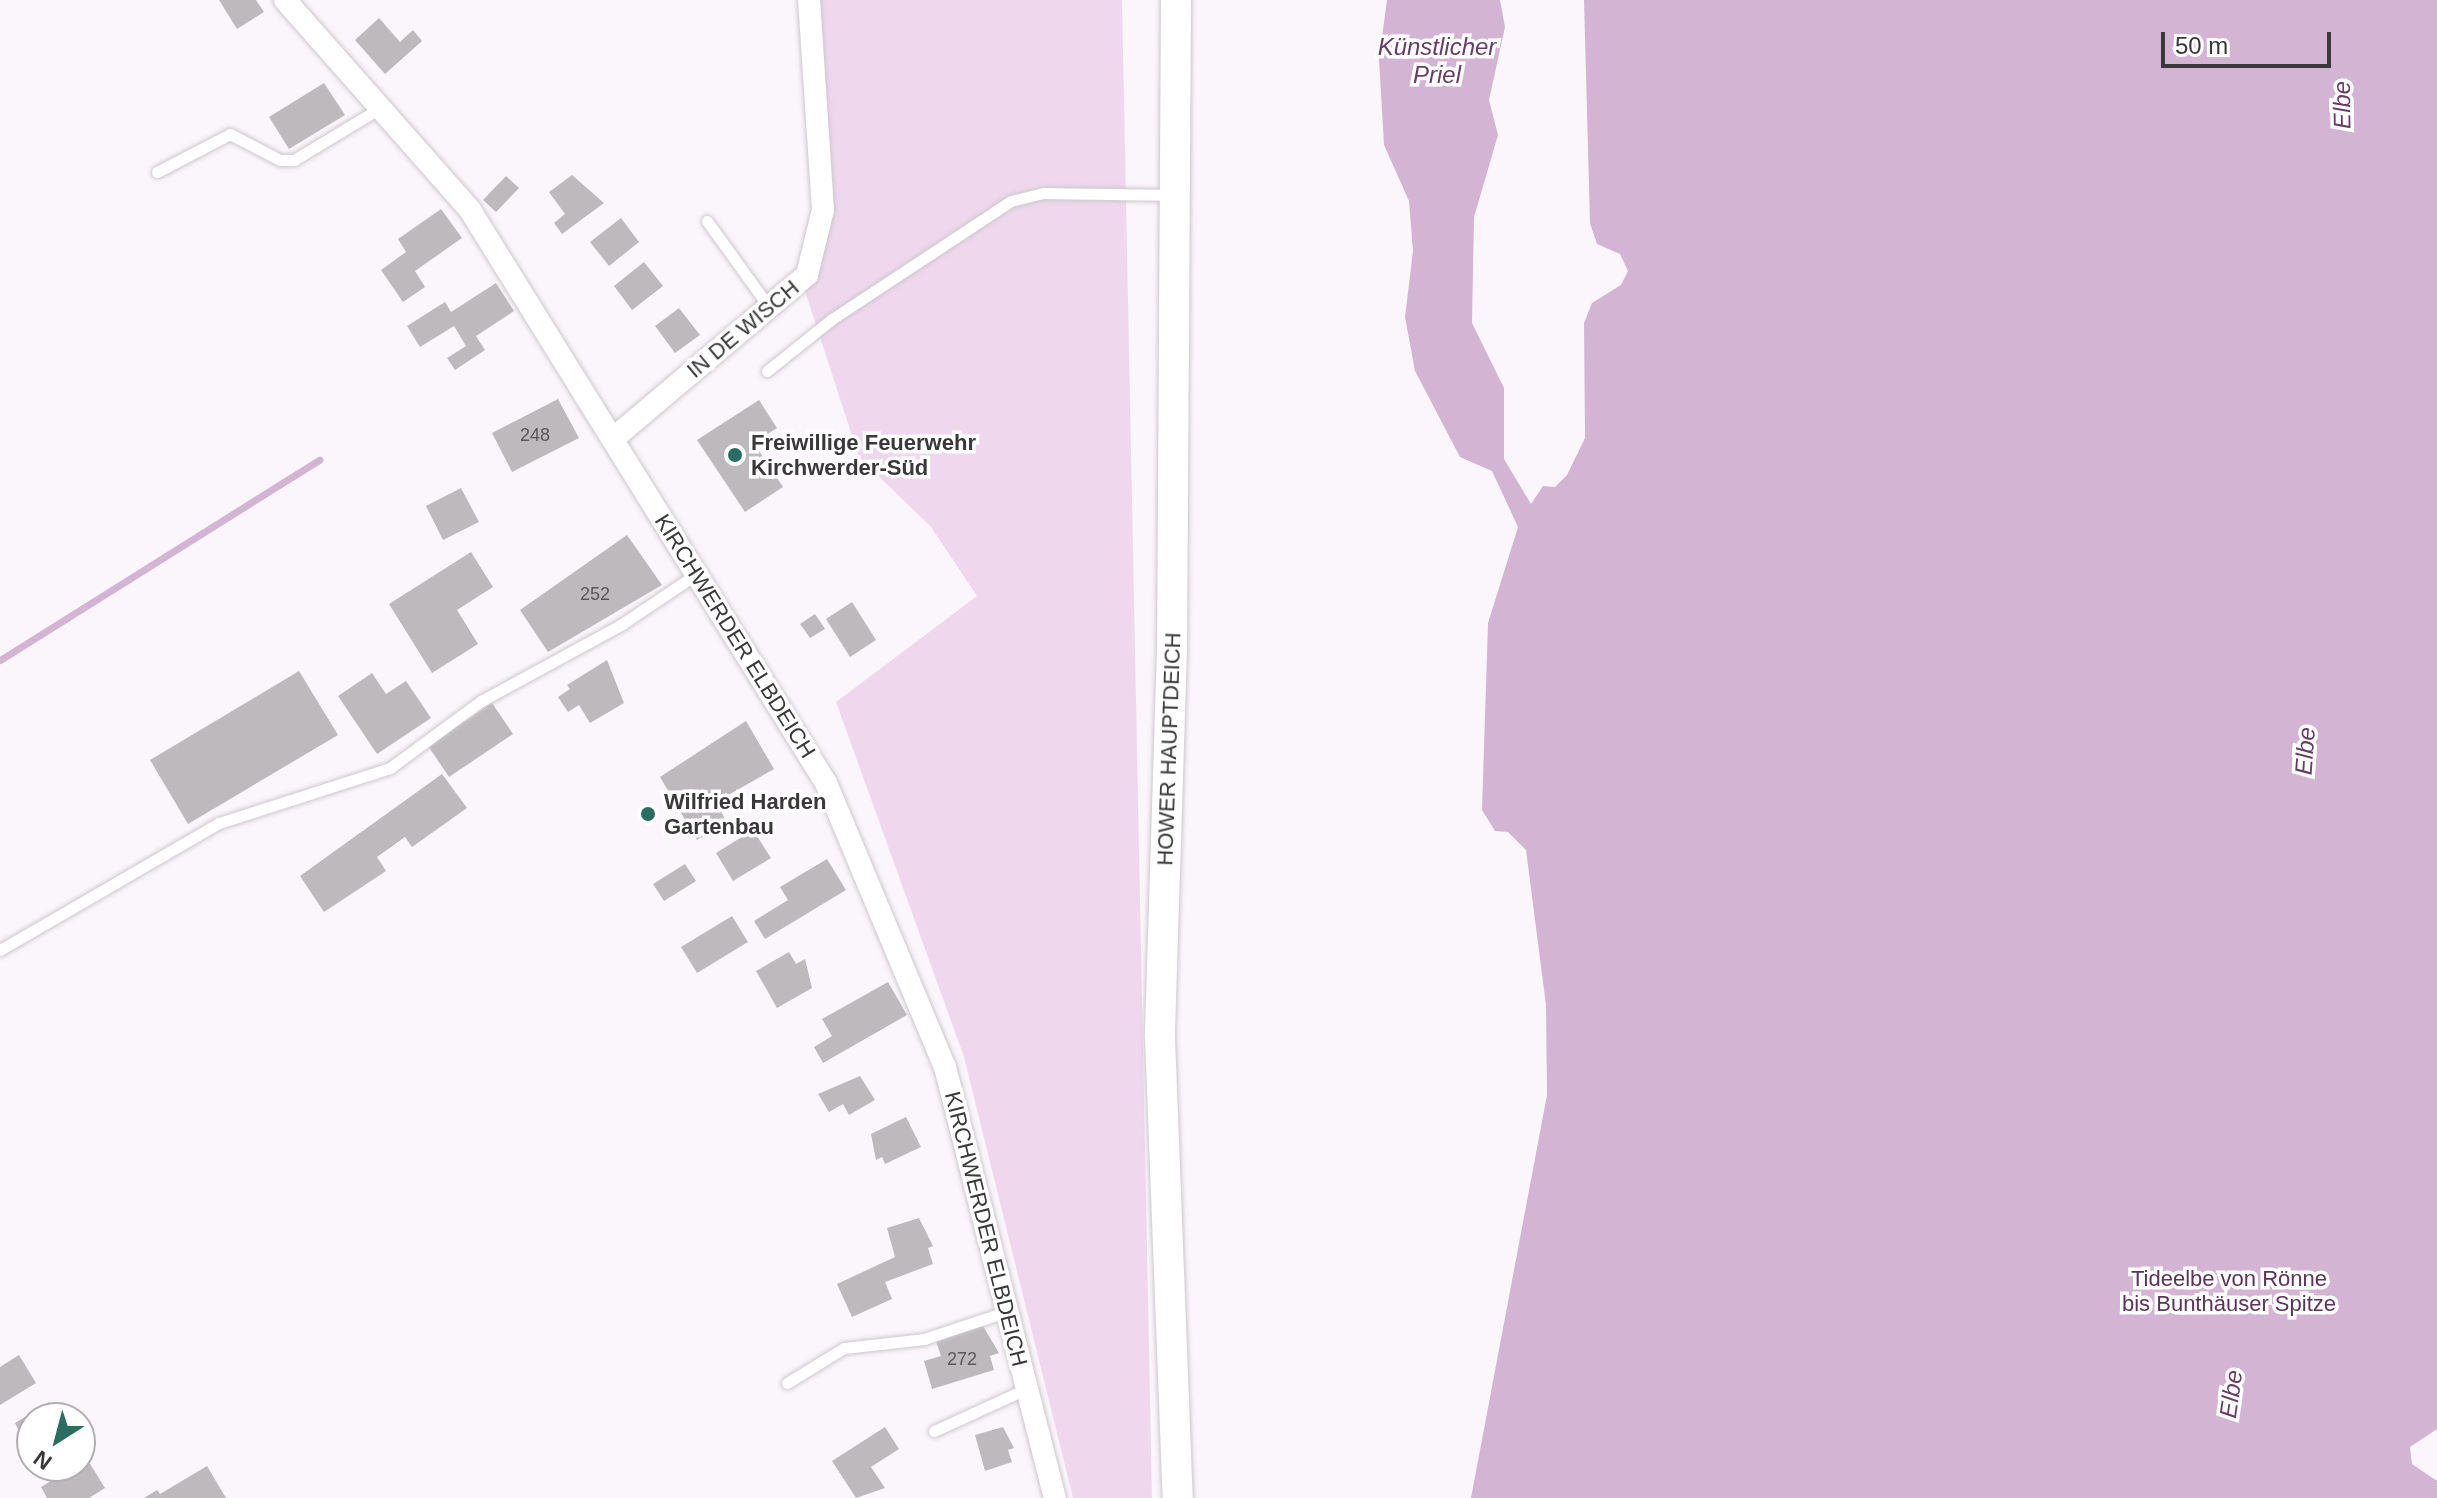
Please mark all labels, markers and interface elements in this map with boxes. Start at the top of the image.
scale bar [2165,16,2335,66]
text: 50 m [2175,32,2228,59]
water label: Künstlicher Priel [1378,33,1496,89]
water label: Elbe [2327,81,2357,129]
street label: IN DE WISCH [682,274,804,384]
house number: 248 [520,424,550,446]
place label: Freiwillige Feuerwehr Kirchwerder-Süd [751,429,976,480]
marker: Freiwillige Feuerwehr Kirchwerder-Süd [726,446,744,464]
street label: KIRCHWERDER ELBDEICH [649,509,821,763]
house number: 252 [580,583,610,605]
street label: HOWER HAUPTDEICH [1152,632,1186,866]
water label: Elbe [2289,726,2321,776]
place label: Wilfried Harden Gartenbau [664,788,826,840]
marker: Wilfried Harden Gartenbau [639,805,657,823]
street label: KIRCHWERDER ELBDEICH [939,1089,1033,1369]
park label: Tideelbe von Rönne bis Bunthäuser Spitze [2122,1265,2336,1316]
house number: 272 [947,1348,977,1370]
water label: Elbe [2213,1368,2249,1420]
north arrow [16,1402,96,1482]
text: N [29,1445,57,1475]

